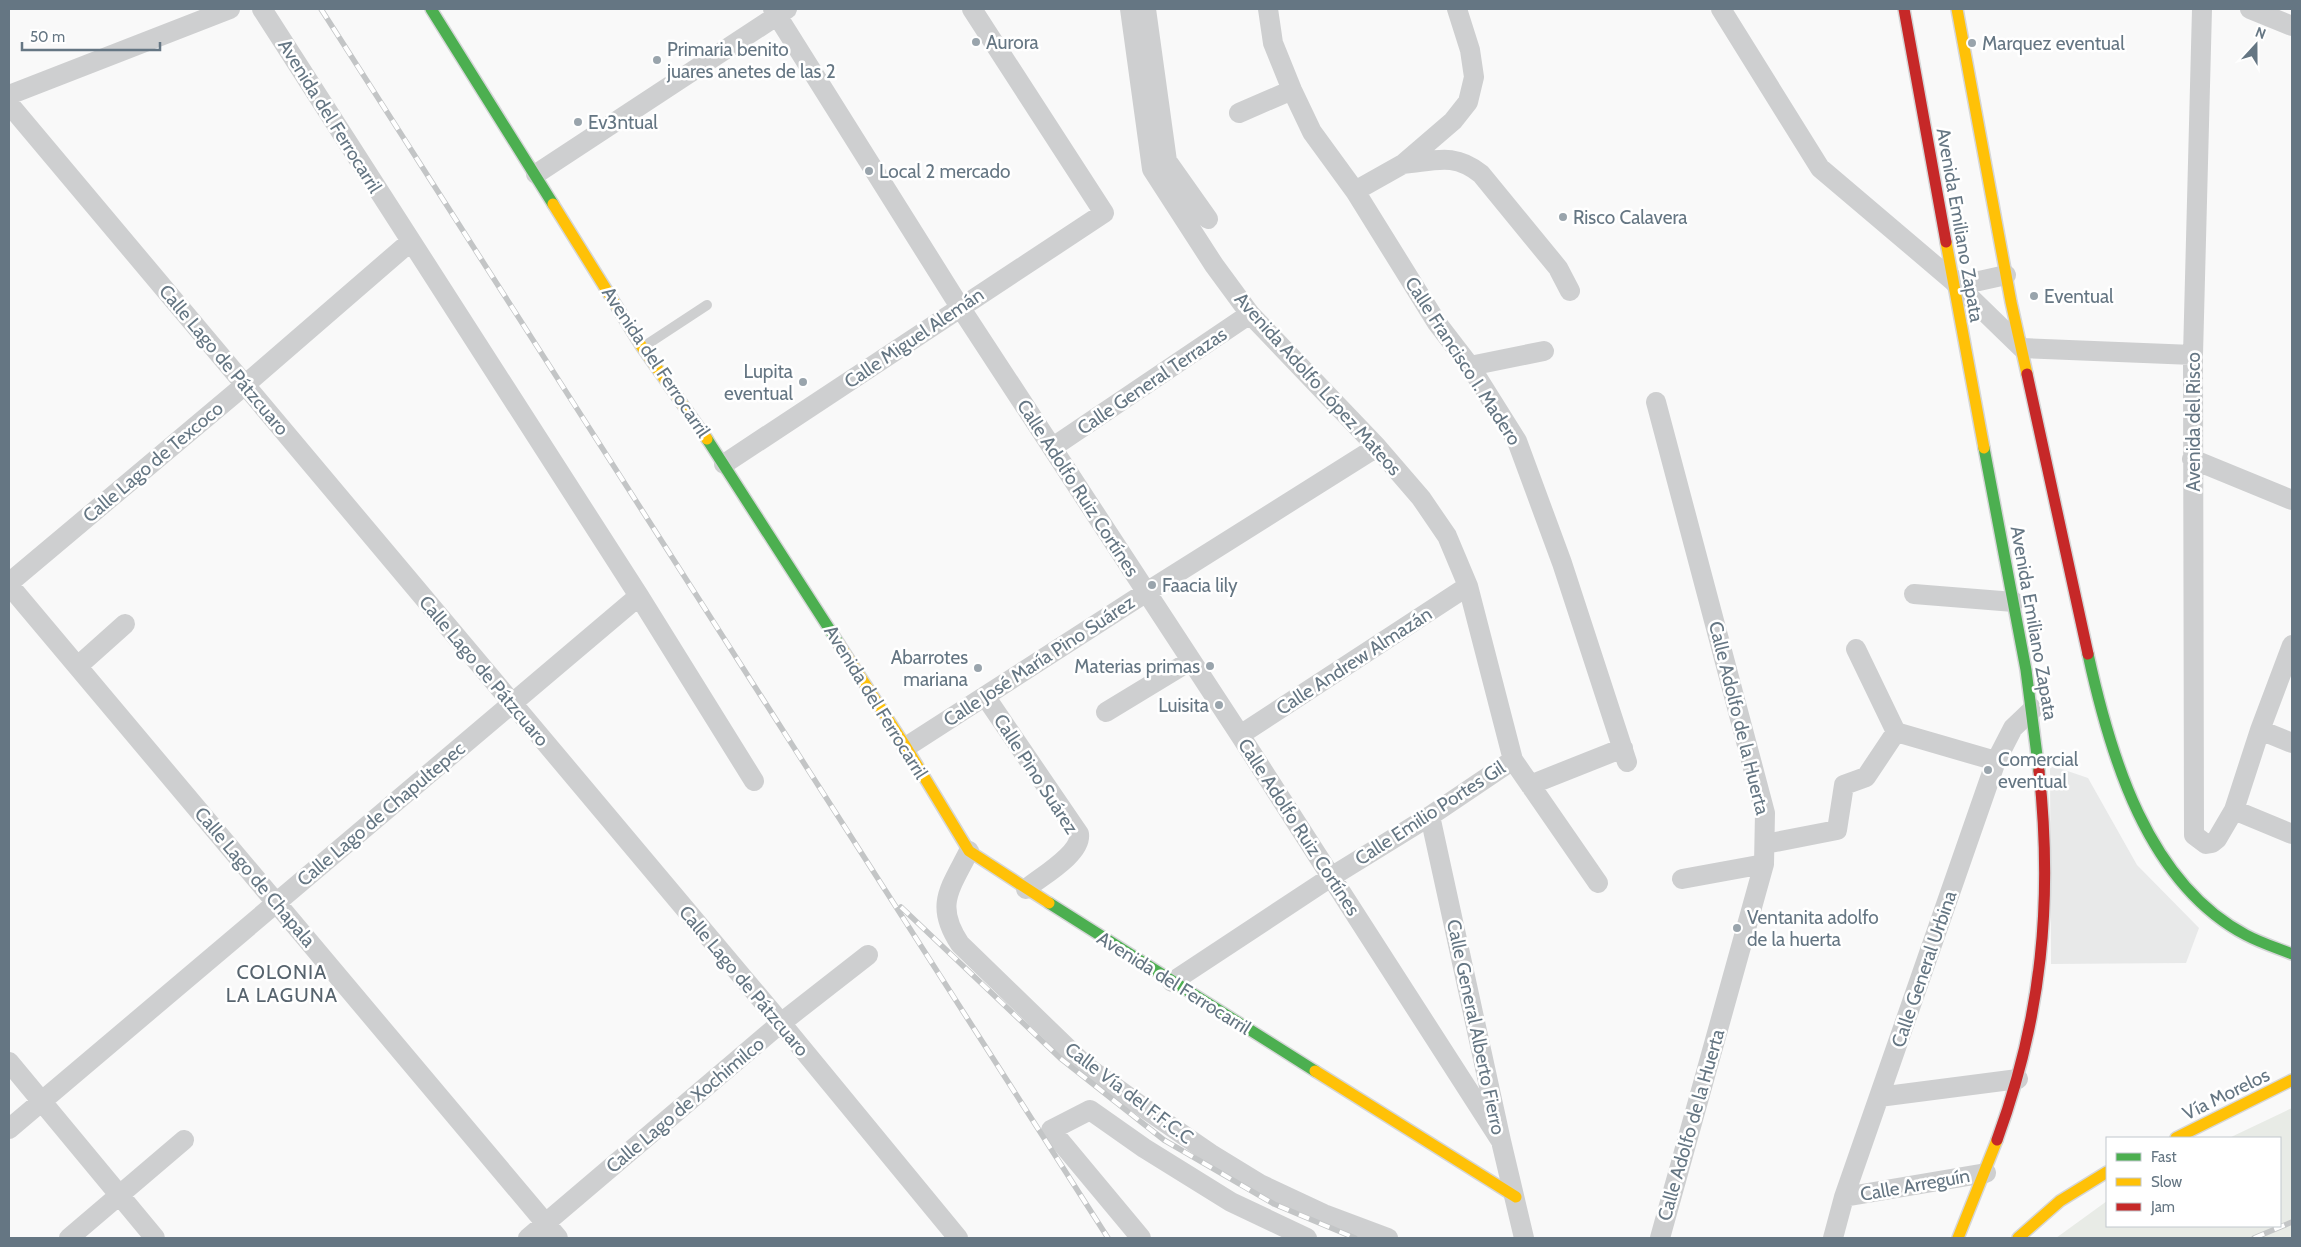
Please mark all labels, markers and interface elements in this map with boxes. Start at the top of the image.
scale bar [22,20,160,52]
north arrow [2231,20,2281,70]
text: N [2253,23,2269,43]
text: 50 m [30,28,65,46]
place label: Aurora [986,31,1039,54]
place label: Marquez eventual [1982,32,2125,55]
street label: Avenida del Ferrocarril [273,35,387,198]
marker: Aurora [970,36,982,48]
marker: Marquez eventual [1966,37,1978,49]
place label: Primaria benito juares anetes de las 2 [666,38,836,83]
marker: Primaria benito juares anetes de las 2 [651,54,663,66]
place label: Ev3ntual [588,111,658,134]
marker: Ev3ntual [572,116,584,128]
street label: Avenida Emiliano Zapata [1932,126,1988,324]
place label: Local 2 mercado [879,160,1010,183]
marker: Local 2 mercado [863,165,875,177]
place label: Risco Calavera [1573,206,1687,229]
marker: Risco Calavera [1557,211,1569,223]
street label: Calle Francisco I. Madero [1400,272,1526,450]
street label: Calle Lago de Pátzcuaro [154,280,294,440]
street label: Avenida del Ferrocarril [597,282,715,442]
street label: Calle Miguel Alemán [840,283,988,393]
place label: Eventual [2044,285,2114,308]
street label: Avenida Adolfo López Mateos [1230,288,1406,480]
marker: Eventual [2028,290,2040,302]
street label: Calle General Terrazas [1073,322,1231,440]
street label: Avenida del Risco [2182,352,2205,492]
place label: Lupita eventual [724,360,794,405]
marker: Lupita eventual [797,376,809,388]
street label: Calle Adolfo Ruiz Cortínes [1012,395,1144,581]
street label: Calle Lago de Texcoco [78,397,228,527]
street label: Avenida Emiliano Zapata [2006,524,2062,722]
place label: Faacia lily [1162,574,1238,597]
marker: Faacia lily [1146,579,1158,591]
street label: Calle Lago de Pátzcuaro [414,591,554,751]
street label: Calle José María Pino Suárez [939,591,1139,731]
street label: Calle Andrew Almazán [1272,602,1436,720]
street label: Calle Adolfo de la Huerta [1704,619,1774,817]
street label: Avenida del Ferrocarril [819,621,933,784]
place label: Abarrotes mariana [891,646,968,691]
place label: Materias primas [1074,655,1200,678]
marker: Materias primas [1204,660,1216,672]
marker: Abarrotes mariana [972,662,984,674]
place label: Luisita [1158,694,1209,717]
marker: Luisita [1213,699,1225,711]
street label: Calle Pino Suárez [989,710,1083,838]
street label: Calle Adolfo Ruiz Cortínes [1233,734,1365,920]
street label: Calle Lago de Chapultepec [292,737,470,891]
place label: Comercial eventual [1998,748,2079,793]
street label: Calle Emilio Portes Gil [1351,756,1510,870]
marker: Comercial eventual [1982,764,1994,776]
street label: Calle Lago de Chapala [190,802,320,952]
street label: Calle General Urbina [1886,888,1962,1050]
street label: Calle Lago de Pátzcuaro [674,901,814,1061]
place label: Ventanita adolfo de la huerta [1747,906,1879,951]
street label: Calle General Alberto Fierro [1442,917,1510,1137]
marker: Ventanita adolfo de la huerta [1731,922,1743,934]
street label: Avenida del Ferrocarril [1093,926,1256,1040]
district label: COLONIA LA LAGUNA [226,960,338,1007]
street label: Calle Adolfo de la Huerta [1653,1027,1729,1223]
street label: Calle Lago de Xochimilco [601,1032,769,1178]
street label: Calle Vía del F.F.C.C [1060,1037,1198,1149]
street label: Vía Morelos [2179,1063,2273,1125]
legend [2106,1137,2281,1227]
text: Fast [2151,1148,2176,1166]
street label: Calle Arreguín [1858,1164,1972,1206]
text: Slow [2151,1173,2182,1191]
text: Jam [2150,1198,2175,1216]

